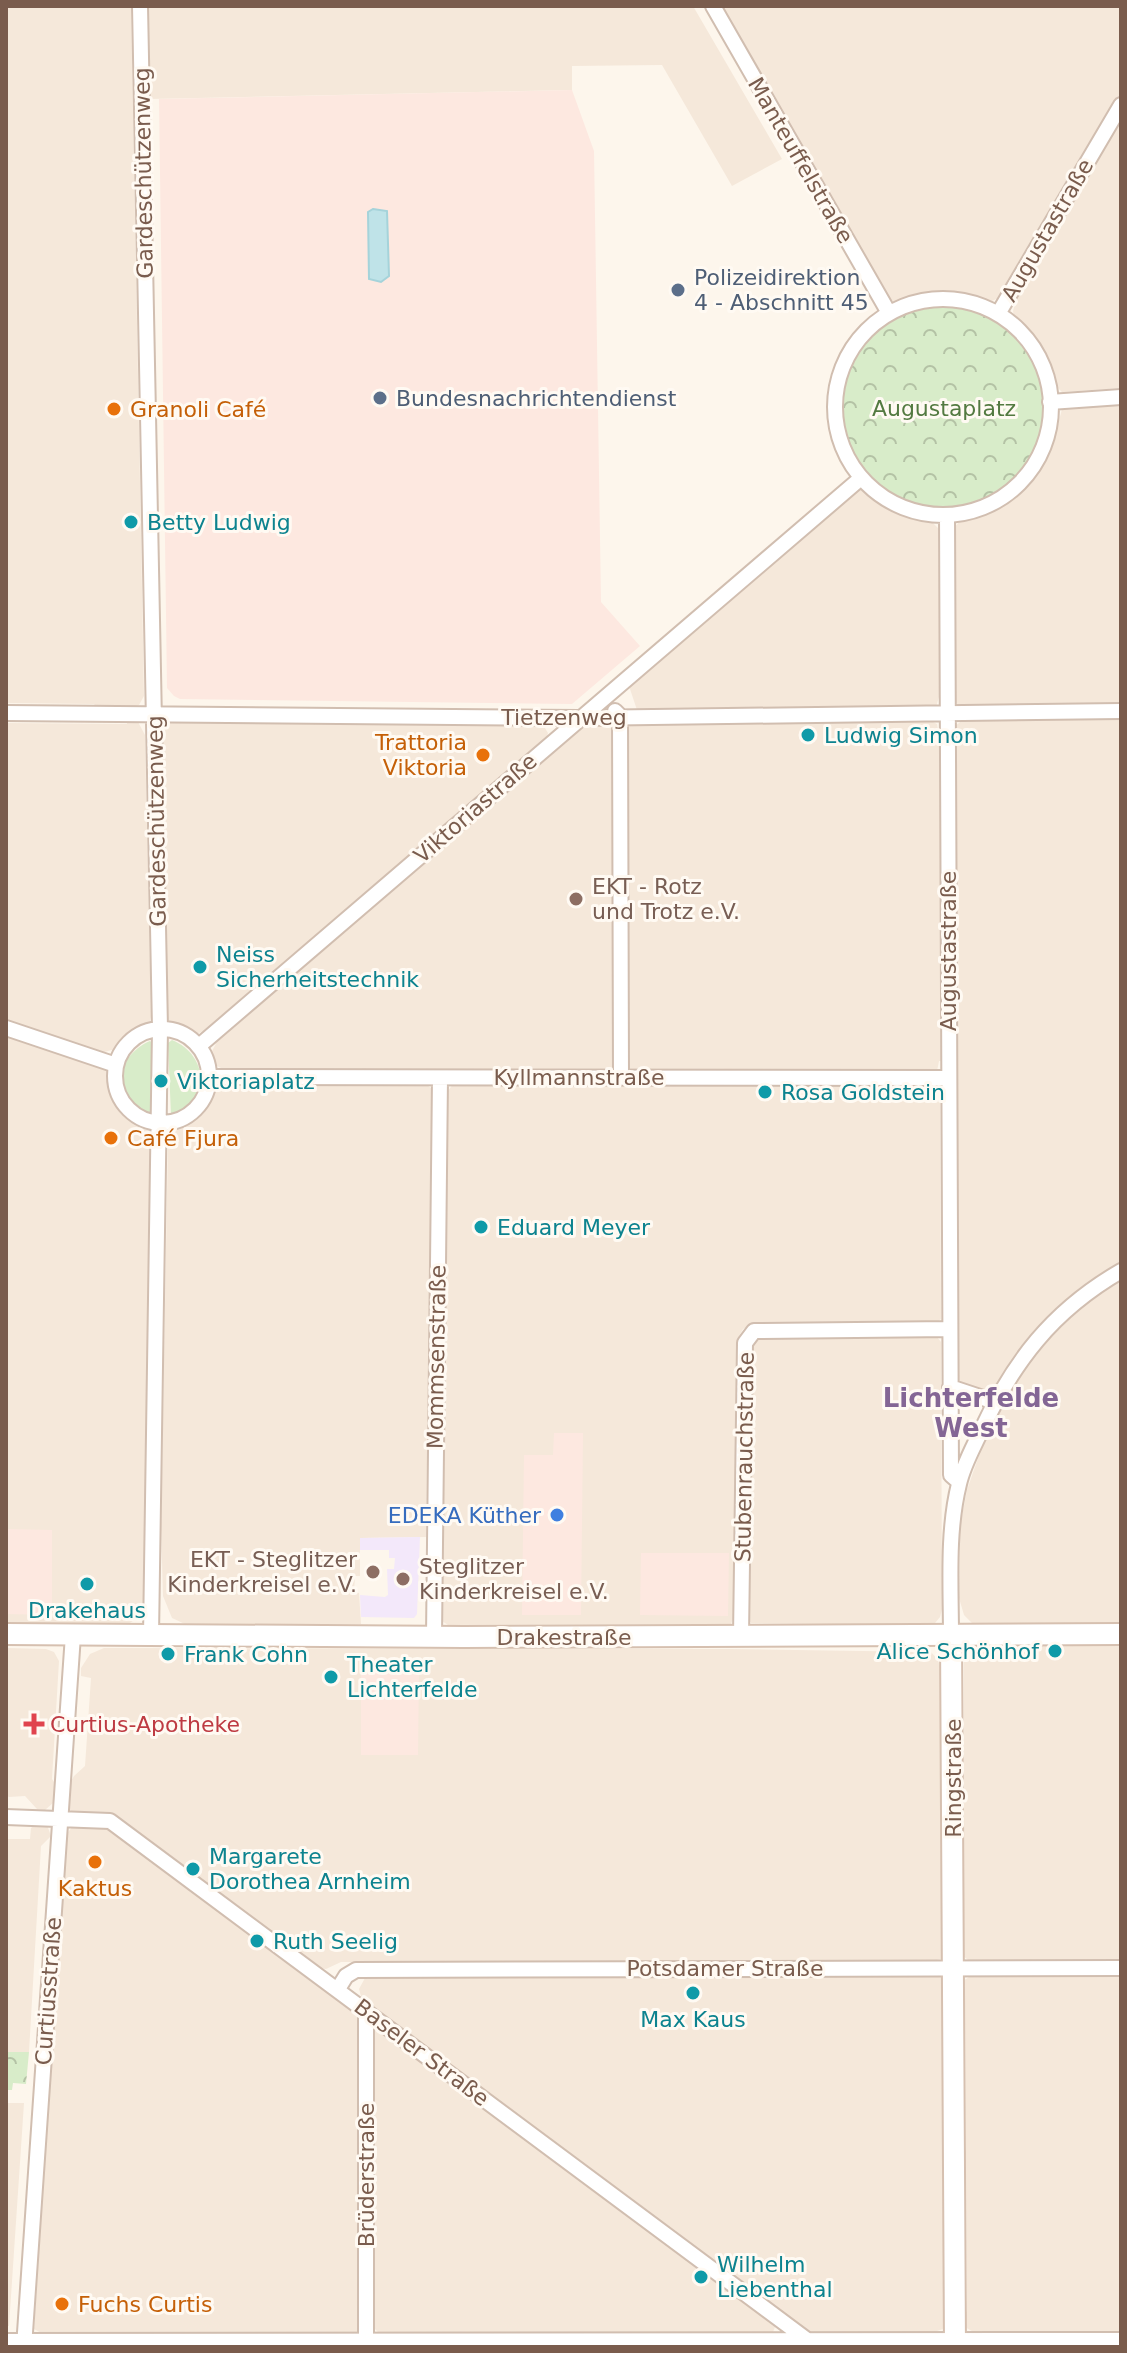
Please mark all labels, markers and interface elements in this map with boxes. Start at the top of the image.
street label: Gardeschützenweg [129,67,158,279]
street label: Manteuffelstraße [743,73,858,248]
street label: Augustastraße [996,155,1098,306]
place label: Polizeidirektion 4 - Abschnitt 45 [694,265,869,315]
marker: Polizeidirektion 4 - Abschnitt 45 [669,281,687,299]
place label: Bundesnachrichtendienst [396,386,677,411]
marker: Bundesnachrichtendienst [371,389,389,407]
park label: Augustaplatz [872,396,1016,421]
place label: Granoli Café [130,397,266,422]
marker: Granoli Café [105,400,123,418]
place label: Betty Ludwig [147,510,291,535]
marker: Betty Ludwig [122,513,140,531]
street label: Tietzenweg [500,705,627,730]
street label: Gardeschützenweg [142,715,171,927]
place label: Ludwig Simon [824,723,978,748]
marker: Ludwig Simon [799,726,817,744]
place label: Trattoria Viktoria [374,730,467,780]
marker: Trattoria Viktoria [474,746,492,764]
street label: Viktoriastraße [409,748,542,868]
street label: Augustastraße [936,871,961,1031]
place label: EKT - Rotz und Trotz e.V. [592,874,740,924]
marker: EKT - Rotz und Trotz e.V. [567,890,585,908]
place label: Neiss Sicherheitstechnik [216,942,419,992]
marker: Neiss Sicherheitstechnik [191,958,209,976]
street label: Kyllmannstraße [494,1065,664,1090]
place label: Viktoriaplatz [177,1069,315,1094]
marker: Viktoriaplatz [152,1072,170,1090]
place label: Rosa Goldstein [781,1080,945,1105]
marker: Rosa Goldstein [756,1083,774,1101]
place label: Café Fjura [127,1126,239,1151]
marker: Café Fjura [102,1129,120,1147]
place label: Eduard Meyer [497,1215,651,1240]
marker: Eduard Meyer [472,1218,490,1236]
street label: Mommsenstraße [422,1265,451,1449]
street label: Stubenrauchstraße [730,1352,759,1562]
district label: Lichterfelde West [883,1383,1059,1443]
place label: EDEKA Küther [388,1503,542,1528]
marker: EDEKA Küther [548,1506,566,1524]
place label: EKT - Steglitzer Kinderkreisel e.V. [167,1547,358,1597]
place label: Steglitzer Kinderkreisel e.V. [419,1554,609,1604]
marker: EKT - Steglitzer Kinderkreisel e.V. [364,1563,382,1581]
marker: Steglitzer Kinderkreisel e.V. [394,1570,412,1588]
marker: Drakehaus [78,1575,96,1593]
place label: Drakehaus [28,1598,146,1623]
street label: Drakestraße [497,1625,631,1650]
place label: Alice Schönhof [877,1639,1040,1664]
place label: Frank Cohn [184,1642,308,1667]
marker: Alice Schönhof [1046,1642,1064,1660]
marker: Frank Cohn [159,1645,177,1663]
place label: Theater Lichterfelde [346,1652,478,1702]
marker: Theater Lichterfelde [322,1668,340,1686]
place label: Curtius-Apotheke [50,1712,240,1737]
marker: Curtius-Apotheke [25,1715,43,1733]
street label: Ringstraße [941,1718,966,1838]
place label: Margarete Dorothea Arnheim [209,1844,411,1894]
marker: Kaktus [86,1853,104,1871]
marker: Margarete Dorothea Arnheim [184,1860,202,1878]
place label: Kaktus [58,1876,132,1901]
street label: Curtiusstraße [31,1916,66,2066]
place label: Ruth Seelig [273,1929,398,1954]
marker: Ruth Seelig [248,1932,266,1950]
street label: Potsdamer Straße [627,1956,824,1981]
marker: Max Kaus [684,1984,702,2002]
street label: Baseler Straße [350,1994,494,2111]
place label: Max Kaus [640,2007,746,2032]
street label: Brüderstraße [354,2103,379,2247]
place label: Wilhelm Liebenthal [717,2252,833,2302]
marker: Wilhelm Liebenthal [692,2268,710,2286]
place label: Fuchs Curtis [78,2292,212,2317]
marker: Fuchs Curtis [53,2295,71,2313]

